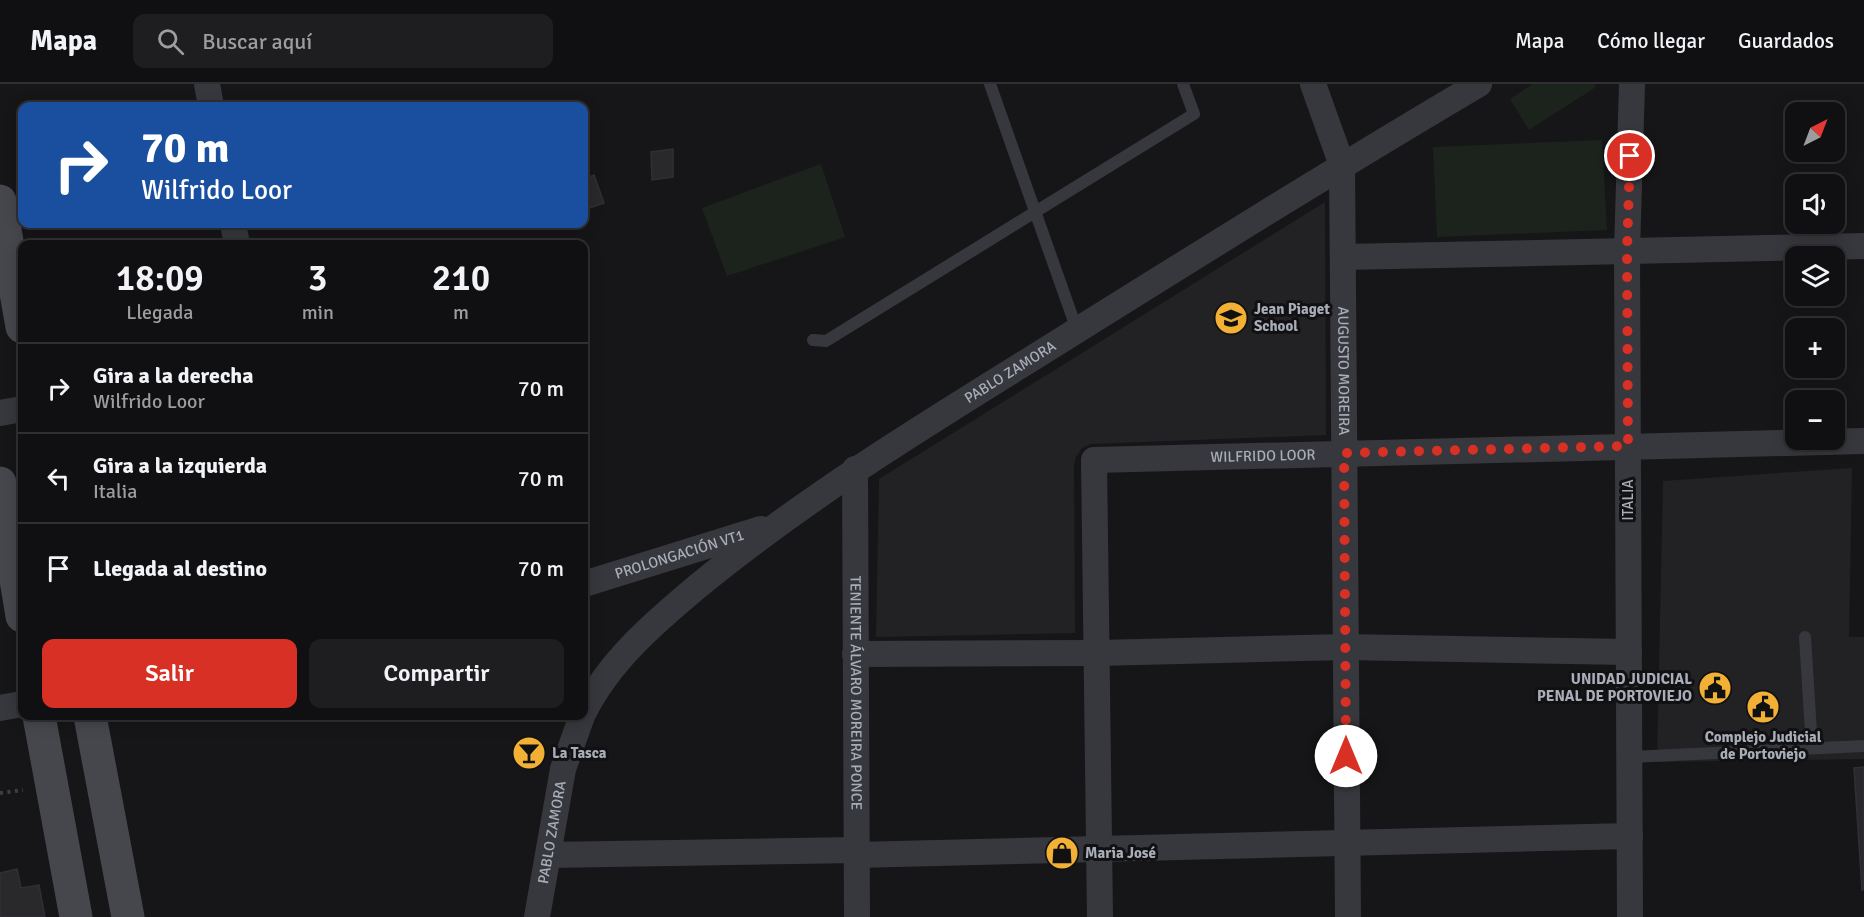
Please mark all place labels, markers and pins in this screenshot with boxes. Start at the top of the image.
pin [1604,130,1655,181]
school or university icon: Jean Piaget School [1213,300,1249,336]
place label: Jean Piaget School [1254,300,1330,335]
place label: UNIDAD JUDICIAL PENAL DE PORTOVIEJO [1537,670,1692,705]
public building icon: UNIDAD JUDICIAL PENAL DE PORTOVIEJO [1697,670,1733,706]
public building icon: Complejo Judicial de Portoviejo [1745,689,1781,725]
place label: Complejo Judicial de Portoviejo [1705,728,1822,763]
bar icon: La Tasca [511,735,547,771]
place label: La Tasca [552,744,607,762]
shop icon: Maria José [1044,835,1080,871]
place label: Maria José [1085,844,1156,862]

